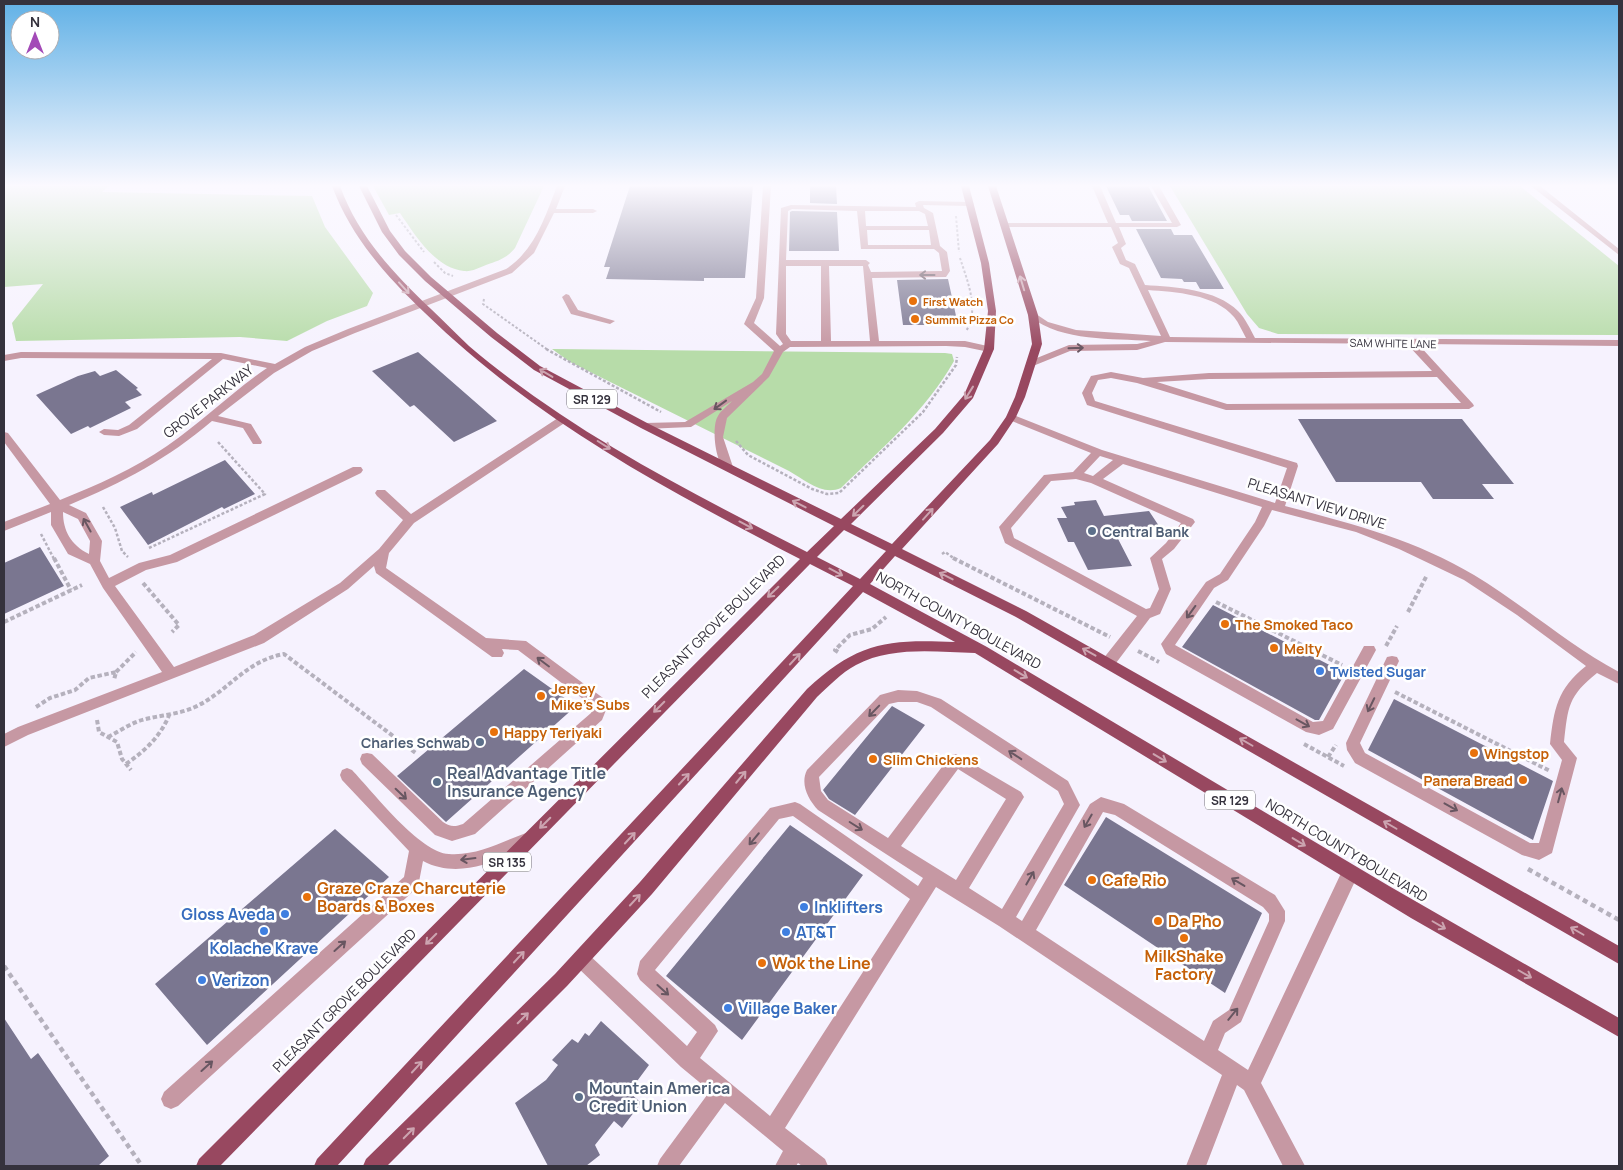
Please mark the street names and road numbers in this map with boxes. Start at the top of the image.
street label: SAM WHITE LANE [1349,335,1437,351]
street label: GROVE PARKWAY [159,360,257,442]
road number: SR 129 [567,389,617,408]
street label: PLEASANT VIEW DRIVE [1246,473,1388,533]
street label: PLEASANT GROVE BOULEVARD [637,550,789,702]
street label: NORTH COUNTY BOULEVARD [873,567,1045,673]
road number: SR 129 [1205,790,1255,810]
street label: NORTH COUNTY BOULEVARD [1262,794,1432,906]
road number: SR 135 [483,852,531,872]
street label: PLEASANT GROVE BOULEVARD [268,924,420,1076]

